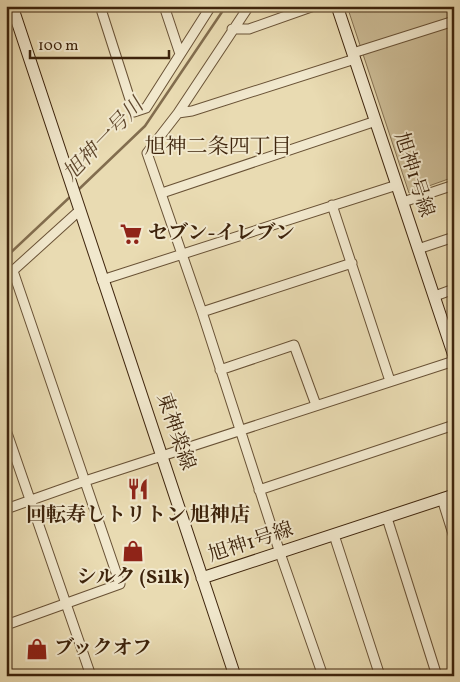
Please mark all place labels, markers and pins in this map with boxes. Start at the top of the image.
place label: セブン-イレブン [148,220,295,248]
supermarket icon: セブン-イレブン [118,221,144,247]
restaurant icon: 回転寿しトリトン 旭神店 [125,476,151,502]
place label: 回転寿しトリトン 旭神店 [26,502,250,530]
shop icon: シルク (Silk) [120,538,146,564]
place label: シルク (Silk) [76,564,190,592]
place label: ブックオフ [54,635,152,663]
shop icon: ブックオフ [24,636,50,662]

